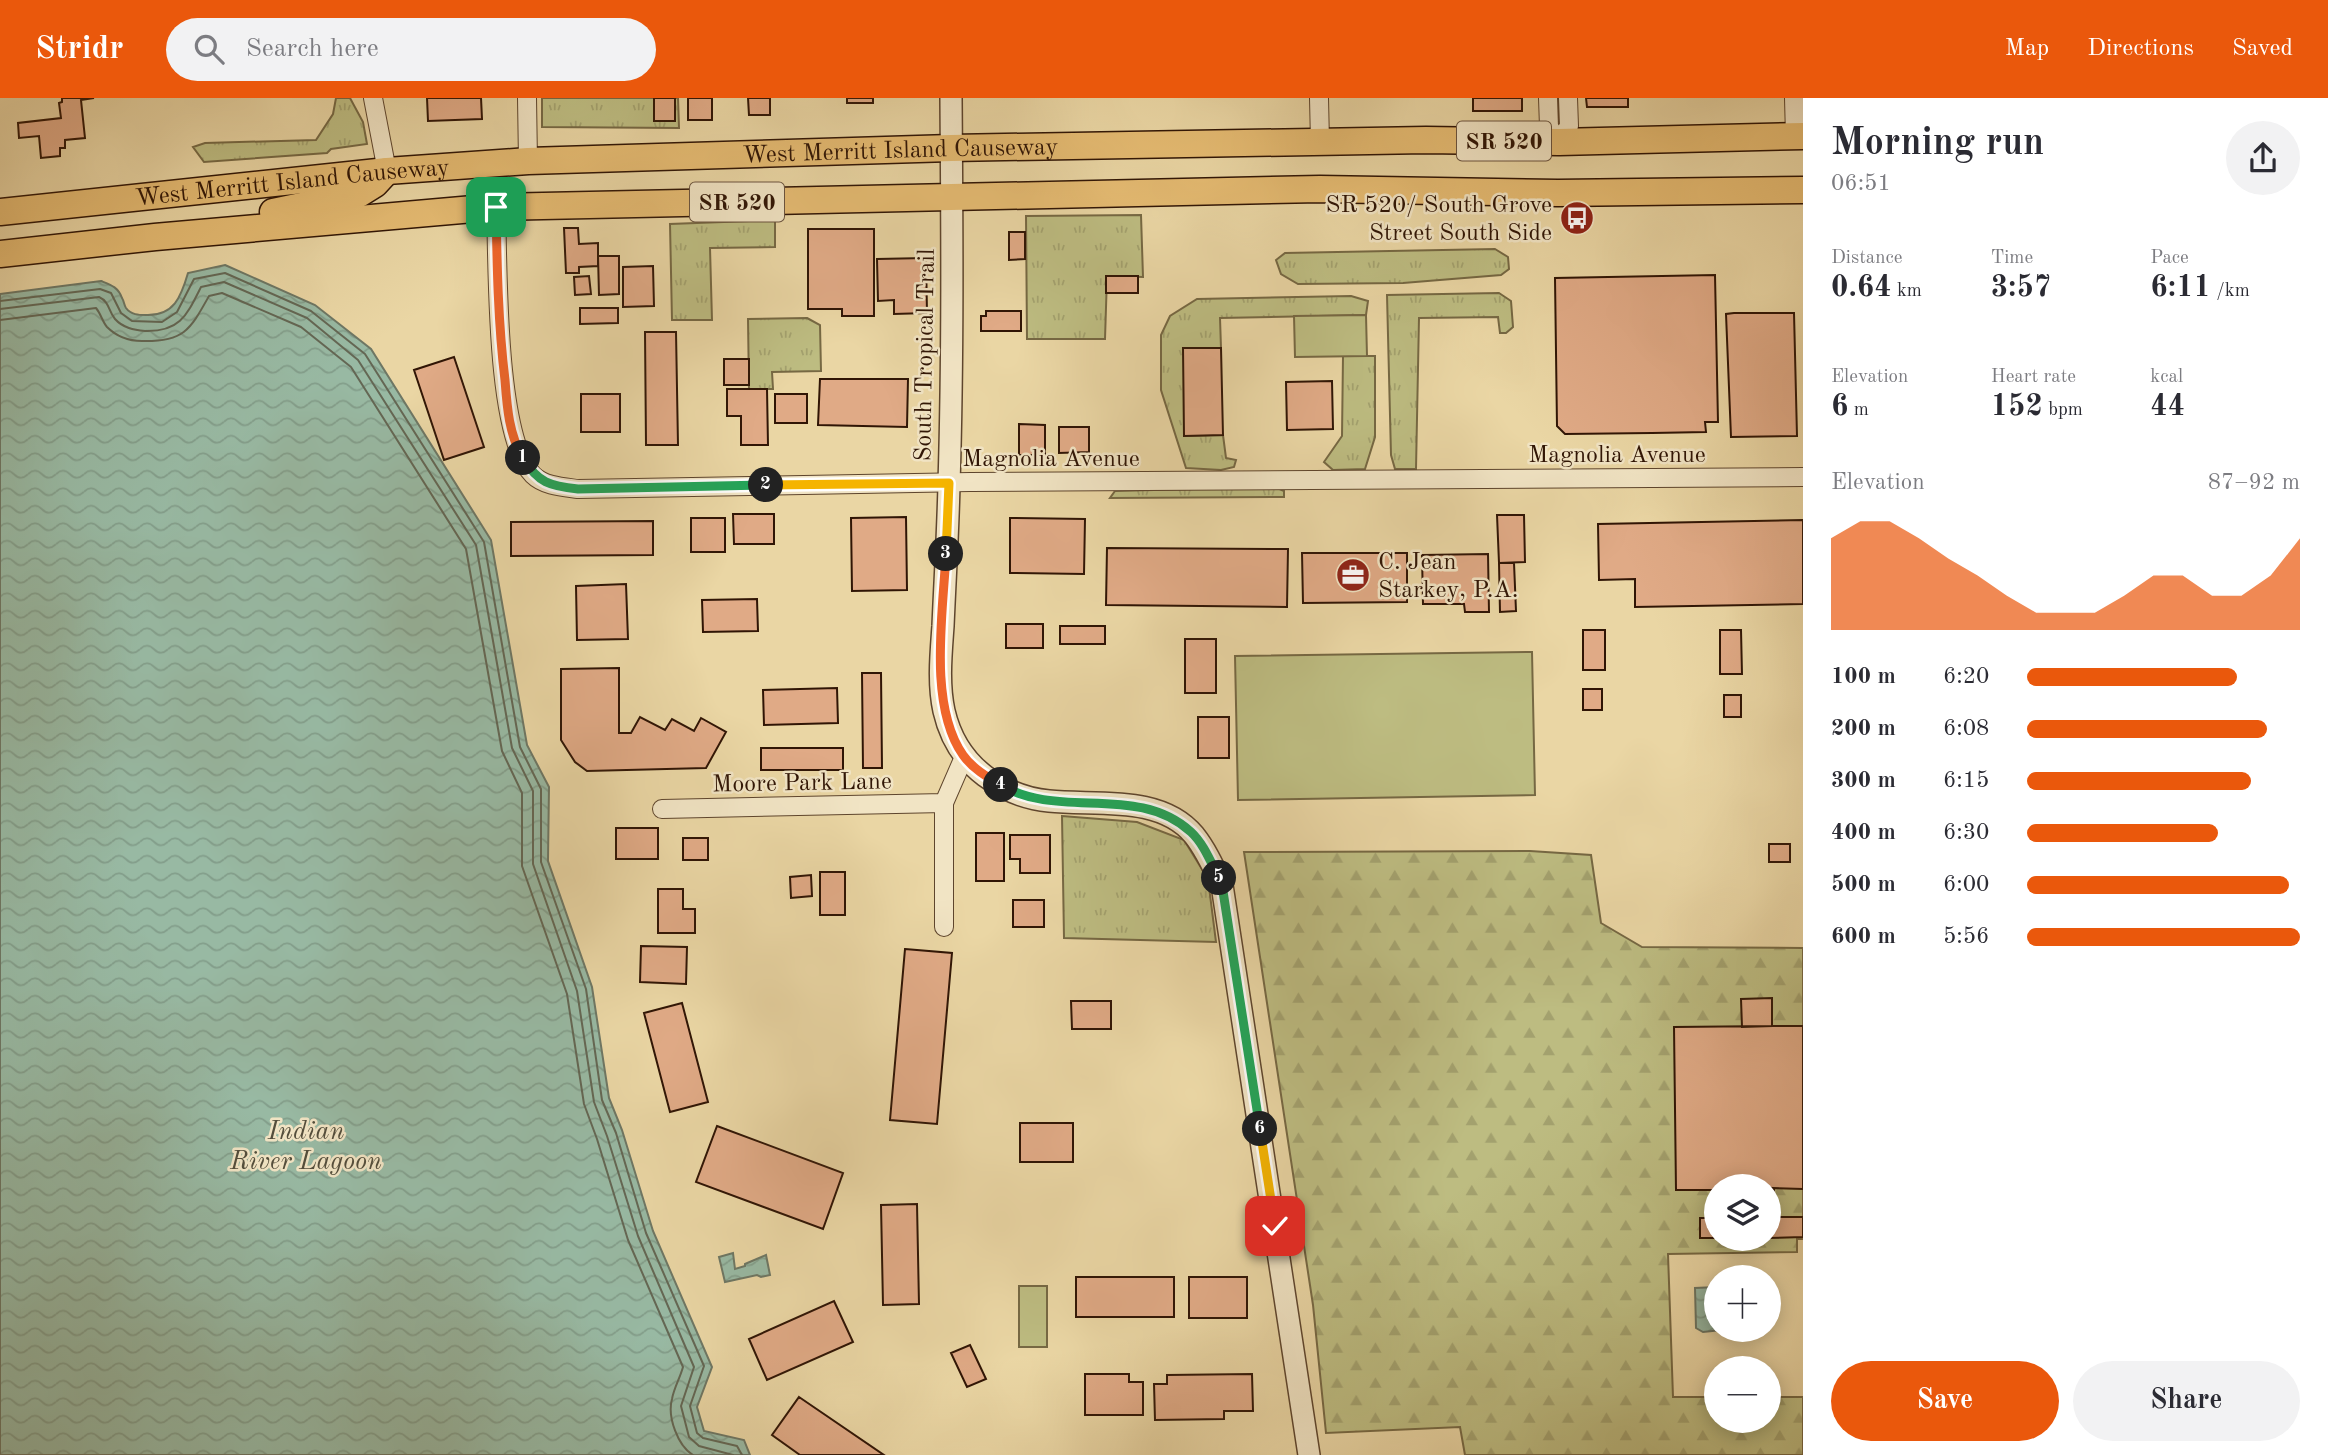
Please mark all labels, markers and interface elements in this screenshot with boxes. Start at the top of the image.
search box [166,18,656,81]
icon: search [190,30,228,68]
text: Stridr [35,33,124,66]
text: Search here [246,36,379,62]
text: Map [2005,37,2049,61]
text: Directions [2087,37,2194,61]
text: Saved [2232,37,2293,61]
button: share [2226,121,2300,195]
road number: SR 520 [1457,122,1551,160]
text: Morning run [1831,125,2044,163]
street label: West Merritt Island Causeway [742,136,1059,168]
street label: West Merritt Island Causeway [134,157,451,212]
text: 06:51 [1831,172,1891,195]
pin [466,177,526,237]
road number: SR 520 [690,183,784,222]
icon: arrive [477,188,515,226]
place label: SR 520/ South Grove Street South Side [1326,194,1552,246]
bus stop icon: SR 520/ South Grove Street South Side [1558,199,1596,237]
street label: South Tropical Trail [912,248,940,462]
text: Distance [1831,249,1903,268]
text: Time [1991,249,2033,268]
text: Pace [2150,249,2189,268]
text: 0.64 [1831,273,1892,303]
text: 3:57 [1991,273,2051,303]
text: 6:11 [2150,273,2211,303]
text: km [1892,282,1922,301]
text: /km [2211,282,2250,301]
text: Elevation [1831,368,1908,387]
text: Heart rate [1991,368,2076,387]
text: kcal [2150,368,2183,387]
text: 6 [1831,392,1848,422]
text: 152 [1991,392,2043,422]
text: 44 [2150,392,2185,422]
text: m [1848,401,1869,420]
text: bpm [2043,401,2083,420]
pin: 1 [505,440,540,476]
street label: Magnolia Avenue [1528,444,1706,468]
text: 1 [517,448,528,467]
street label: Magnolia Avenue [962,448,1140,472]
pin: 2 [748,468,784,502]
text: Elevation [1831,471,1925,494]
text: 87–92 m [2208,471,2300,494]
text: 2 [760,475,771,494]
pin: 3 [928,536,964,572]
text: 3 [940,544,951,563]
place label: C. Jean Starkey, P.A. [1378,551,1519,603]
office icon: C. Jean Starkey, P.A. [1334,556,1372,594]
text: 100 m [1831,665,1896,688]
text: 6:20 [1943,665,1989,688]
text: 200 m [1831,717,1896,740]
text: 6:08 [1943,717,1989,740]
pin: 4 [984,768,1018,802]
text: 300 m [1831,769,1896,792]
text: 6:15 [1943,769,1989,792]
street label: Moore Park Lane [712,770,892,798]
text: 4 [995,775,1006,794]
text: 400 m [1831,821,1896,844]
text: 6:30 [1943,821,1989,844]
pin: 5 [1202,860,1236,896]
text: 5 [1213,868,1224,887]
text: 500 m [1831,873,1896,896]
text: 6:00 [1943,873,1989,896]
text: 600 m [1831,925,1896,948]
text: 5:56 [1943,925,1989,948]
pin: 6 [1242,1112,1278,1146]
water label: Indian River Lagoon [229,1119,382,1175]
text: 6 [1254,1119,1265,1138]
map controls [1704,1174,1781,1433]
button: layers [1704,1174,1781,1251]
pin [1245,1196,1305,1256]
icon: check [1256,1207,1294,1245]
button: + [1704,1265,1781,1342]
button: − [1704,1356,1781,1433]
button: Save [1831,1361,2059,1441]
button: Share [2073,1361,2300,1441]

